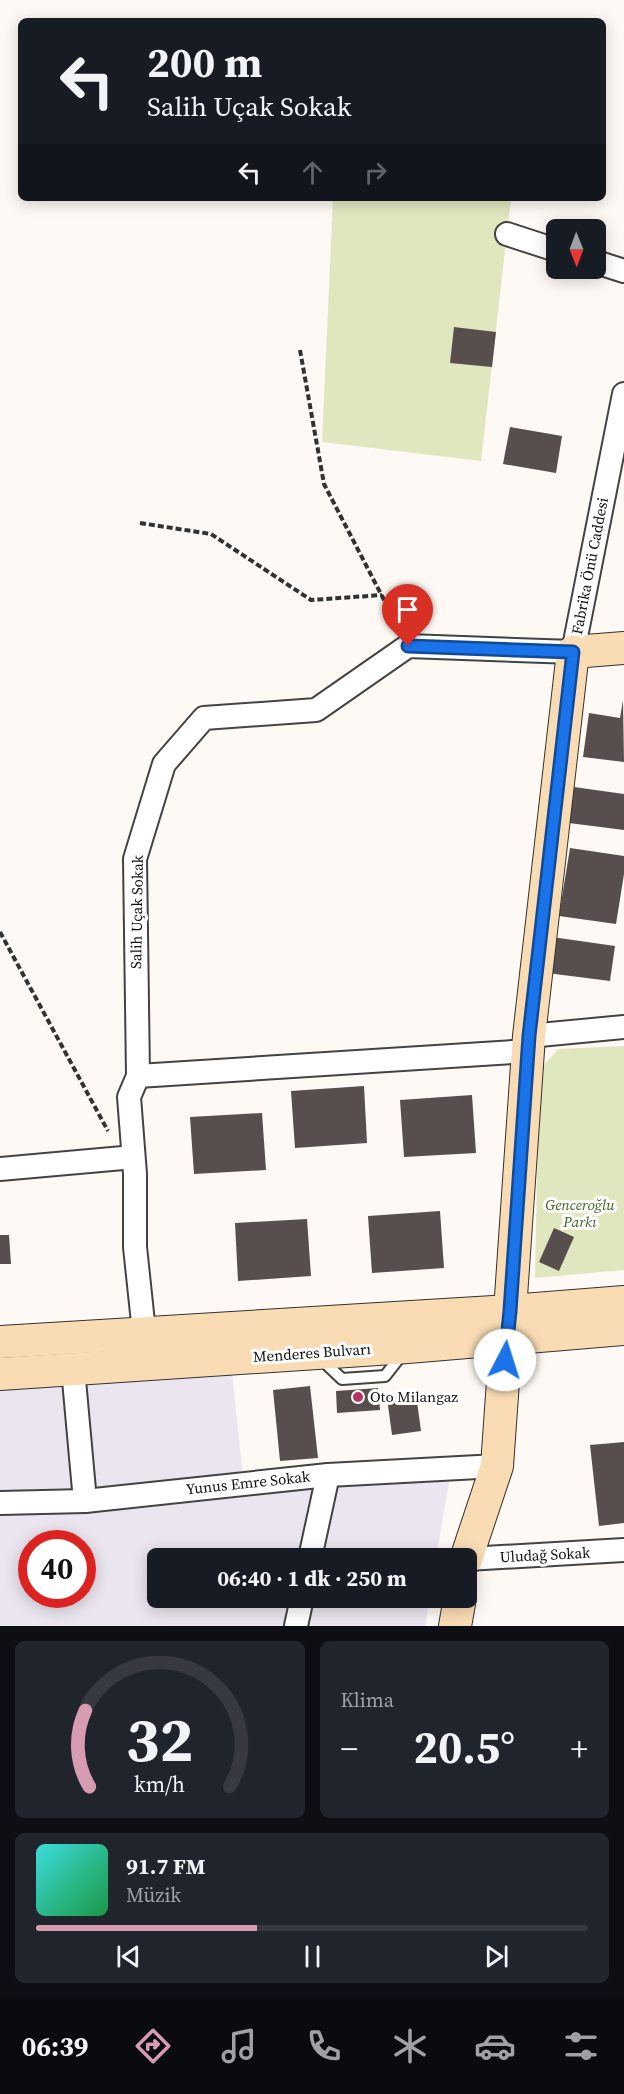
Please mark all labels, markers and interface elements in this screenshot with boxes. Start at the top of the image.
text: 200 m [147,33,262,91]
icon: left [48,42,126,120]
text: Salih Uçak Sokak [147,88,352,125]
icon: left [233,156,266,189]
icon: ahead [296,156,329,189]
icon: right [359,156,392,189]
north arrow [546,219,606,279]
map controls [546,219,606,279]
street label: Fabrika Önü Caddesi [566,496,613,636]
pin [382,584,433,646]
icon: arrive [391,593,424,626]
street label: Salih Uçak Sokak [125,854,148,969]
park label: Genceroğlu Parkı [545,1194,615,1232]
position arrow [473,1328,537,1392]
street label: Menderes Bulvarı [252,1338,371,1367]
place label: Oto Milangaz [370,1386,458,1407]
marker: Oto Milangaz [351,1390,365,1404]
street label: Yunus Emre Sokak [185,1465,312,1499]
speed limit sign: 40 [18,1530,96,1608]
street label: Uludağ Sokak [499,1542,592,1567]
text: 06:40 · 1 dk · 250 m [217,1563,407,1593]
text: Klima [341,1686,394,1714]
text: 32 [126,1696,194,1782]
text: 20.5° [414,1716,515,1778]
text: − [341,1726,358,1771]
text: + [571,1726,588,1771]
text: km/h [134,1770,185,1799]
text: 91.7 FM [126,1851,205,1881]
text: Müzik [126,1881,181,1909]
icon: previous [112,1940,145,1973]
icon: pause [296,1940,329,1973]
icon: next [480,1940,513,1973]
icon: directions [132,2025,174,2067]
icon: music [218,2025,260,2067]
icon: phone [303,2025,345,2067]
icon: climate [389,2025,431,2067]
icon: car [474,2025,516,2067]
icon: filters [560,2025,602,2067]
text: 06:39 [22,2028,88,2065]

